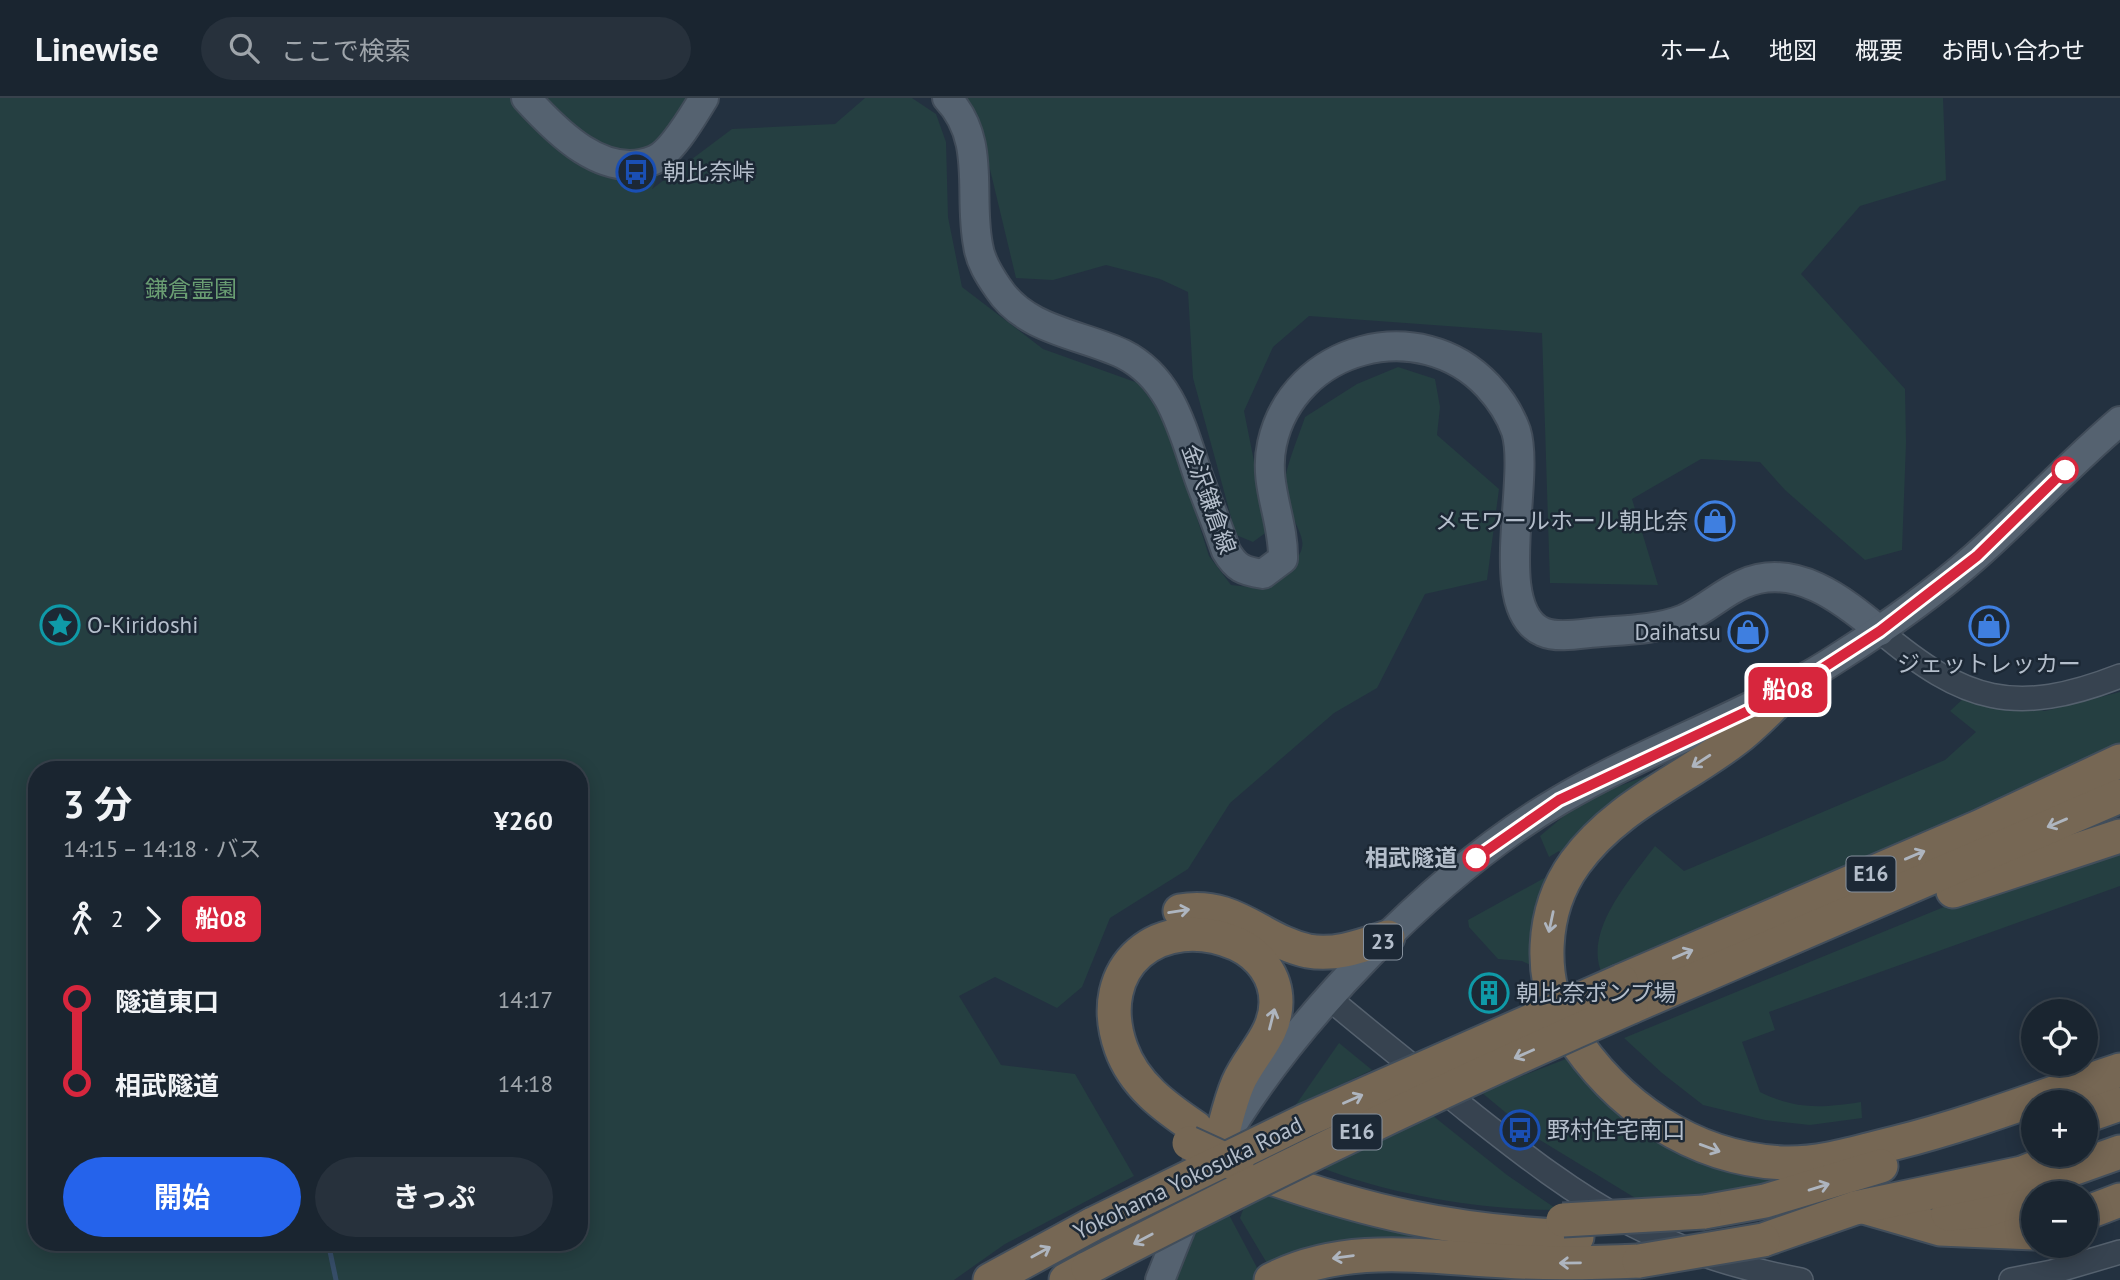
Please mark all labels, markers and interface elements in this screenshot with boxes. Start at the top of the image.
search box [201,17,691,80]
text: Linewise [35,27,159,70]
icon: search [225,29,263,67]
text: ここで検索 [281,34,411,67]
text: ホーム [1660,35,1731,66]
text: 地図 [1769,35,1817,66]
text: 概要 [1855,35,1903,66]
text: お問い合わせ [1941,35,2085,66]
bus stop icon: 朝比奈峠 [615,151,657,193]
place label: 朝比奈峠 [663,157,755,186]
park label: 鎌倉霊園 [145,274,237,303]
street label: 金沢鎌倉線 [1176,440,1243,558]
unlabelled marker [2052,457,2078,483]
shop icon: メモワールホール朝比奈 [1694,500,1736,542]
place label: メモワールホール朝比奈 [1435,506,1688,535]
place icon: O-Kiridoshi [39,604,81,646]
shop icon: ジェットレッカー [1968,605,2010,647]
place label: O-Kiridoshi [87,610,198,639]
shop icon: Daihatsu [1727,611,1769,653]
place label: Daihatsu [1635,617,1721,646]
place label: ジェットレッカー [1897,649,2081,678]
line badge: 船08 [1748,667,1828,713]
text: 船08 [1762,674,1814,705]
one-way arrow [1692,755,1712,769]
text: 3 分 [63,779,132,828]
text: ¥260 [494,804,553,837]
one-way arrow [2047,817,2069,830]
text: 14:15 – 14:18 · バス [63,834,262,863]
place label: 相武隧道 [1365,843,1457,872]
marker: 相武隧道 [1463,845,1489,871]
one-way arrow [1904,848,1925,861]
road number: E16 [1846,856,1896,892]
icon: walk [63,900,101,938]
icon: forward [134,900,172,938]
text: 船08 [196,903,247,934]
text: 2 [111,904,124,933]
one-way arrow [1167,905,1190,918]
one-way arrow [1543,910,1556,932]
road number: 23 [1364,924,1402,960]
one-way arrow [1672,947,1694,960]
building icon: 朝比奈ポンプ場 [1468,972,1510,1014]
place label: 朝比奈ポンプ場 [1516,978,1676,1007]
text: 隧道東口 [115,985,219,1018]
text: 14:17 [498,985,553,1014]
map controls [2021,999,2098,1258]
button: locate [2021,999,2098,1076]
one-way arrow [1266,1009,1279,1031]
one-way arrow [1513,1048,1535,1061]
text: 相武隧道 [115,1069,219,1102]
text: 14:18 [498,1069,553,1098]
button: + [2021,1090,2098,1167]
one-way arrow [1342,1092,1363,1105]
street label: Yokohama Yokosuka Road [1068,1109,1307,1246]
bus stop icon: 野村住宅南口 [1499,1109,1541,1151]
road number: E16 [1332,1114,1382,1150]
place label: 野村住宅南口 [1547,1115,1685,1144]
one-way arrow [1698,1143,1720,1155]
button: 開始 [63,1157,301,1237]
button: きっぷ [315,1157,553,1237]
one-way arrow [1807,1179,1829,1192]
button: − [2021,1181,2098,1258]
one-way arrow [1133,1233,1154,1246]
one-way arrow [1030,1245,1051,1258]
one-way arrow [1333,1251,1355,1264]
one-way arrow [1559,1257,1582,1270]

